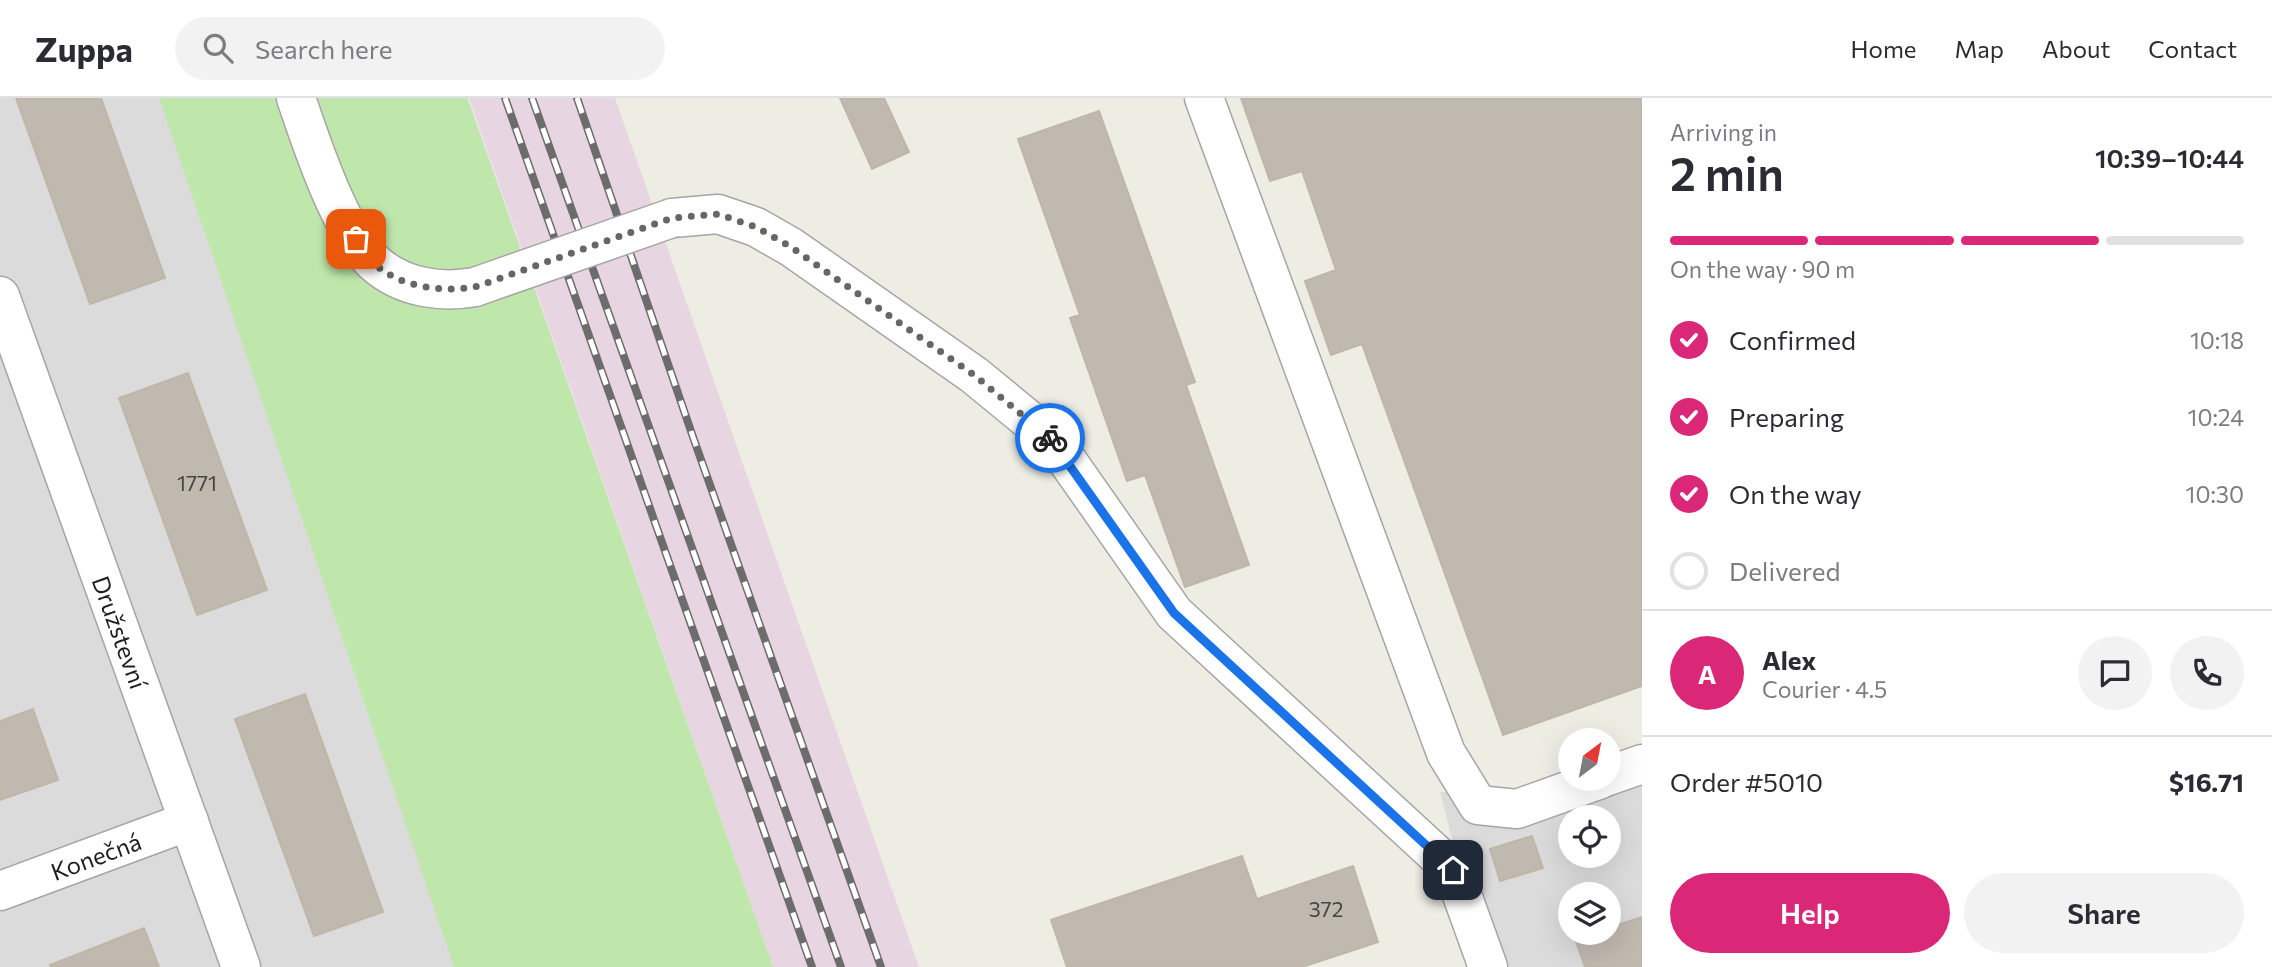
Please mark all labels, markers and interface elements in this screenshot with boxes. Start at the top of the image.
search box [175,17,665,80]
text: Zuppa [35,28,133,69]
icon: search [199,29,237,67]
text: Search here [255,33,392,64]
text: Home [1851,34,1917,63]
text: Map [1955,34,2004,63]
text: About [2042,34,2110,63]
text: Contact [2148,34,2237,63]
text: Arriving in [1670,118,1777,146]
text: 10:39–10:44 [2095,142,2244,173]
text: 2 min [1670,144,1784,200]
pin [326,209,386,269]
icon: bag [337,220,375,258]
text: On the way · 90 m [1670,255,1855,283]
icon: check [1670,321,1708,359]
text: Confirmed [1729,324,1856,355]
text: 10:18 [2190,326,2244,354]
icon: check [1670,398,1708,436]
text: Preparing [1729,401,1844,432]
courier [1015,403,1085,473]
text: 10:24 [2188,403,2244,431]
icon: bike [1031,419,1069,457]
house number: 1771 [177,470,217,495]
icon: check [1670,475,1708,513]
text: On the way [1729,478,1862,509]
text: 10:30 [2186,480,2244,508]
text: Delivered [1729,555,1840,586]
street label: Družstevní [87,572,155,693]
button: chat [2078,636,2152,710]
button: phone [2170,636,2244,710]
text: Alex [1762,644,1816,675]
text: A [1698,658,1716,689]
text: Courier · 4.5 [1762,675,1887,703]
north arrow [1558,728,1620,791]
map controls [1558,728,1621,945]
text: Order #5010 [1670,766,1823,797]
text: $16.71 [2169,766,2244,797]
button: locate [1558,805,1621,868]
street label: Konečná [46,826,145,886]
pin [1423,840,1483,900]
icon: home [1434,851,1472,889]
button: Help [1670,873,1950,953]
button: Share [1964,873,2244,953]
button: layers [1558,882,1621,945]
house number: 372 [1309,896,1343,921]

